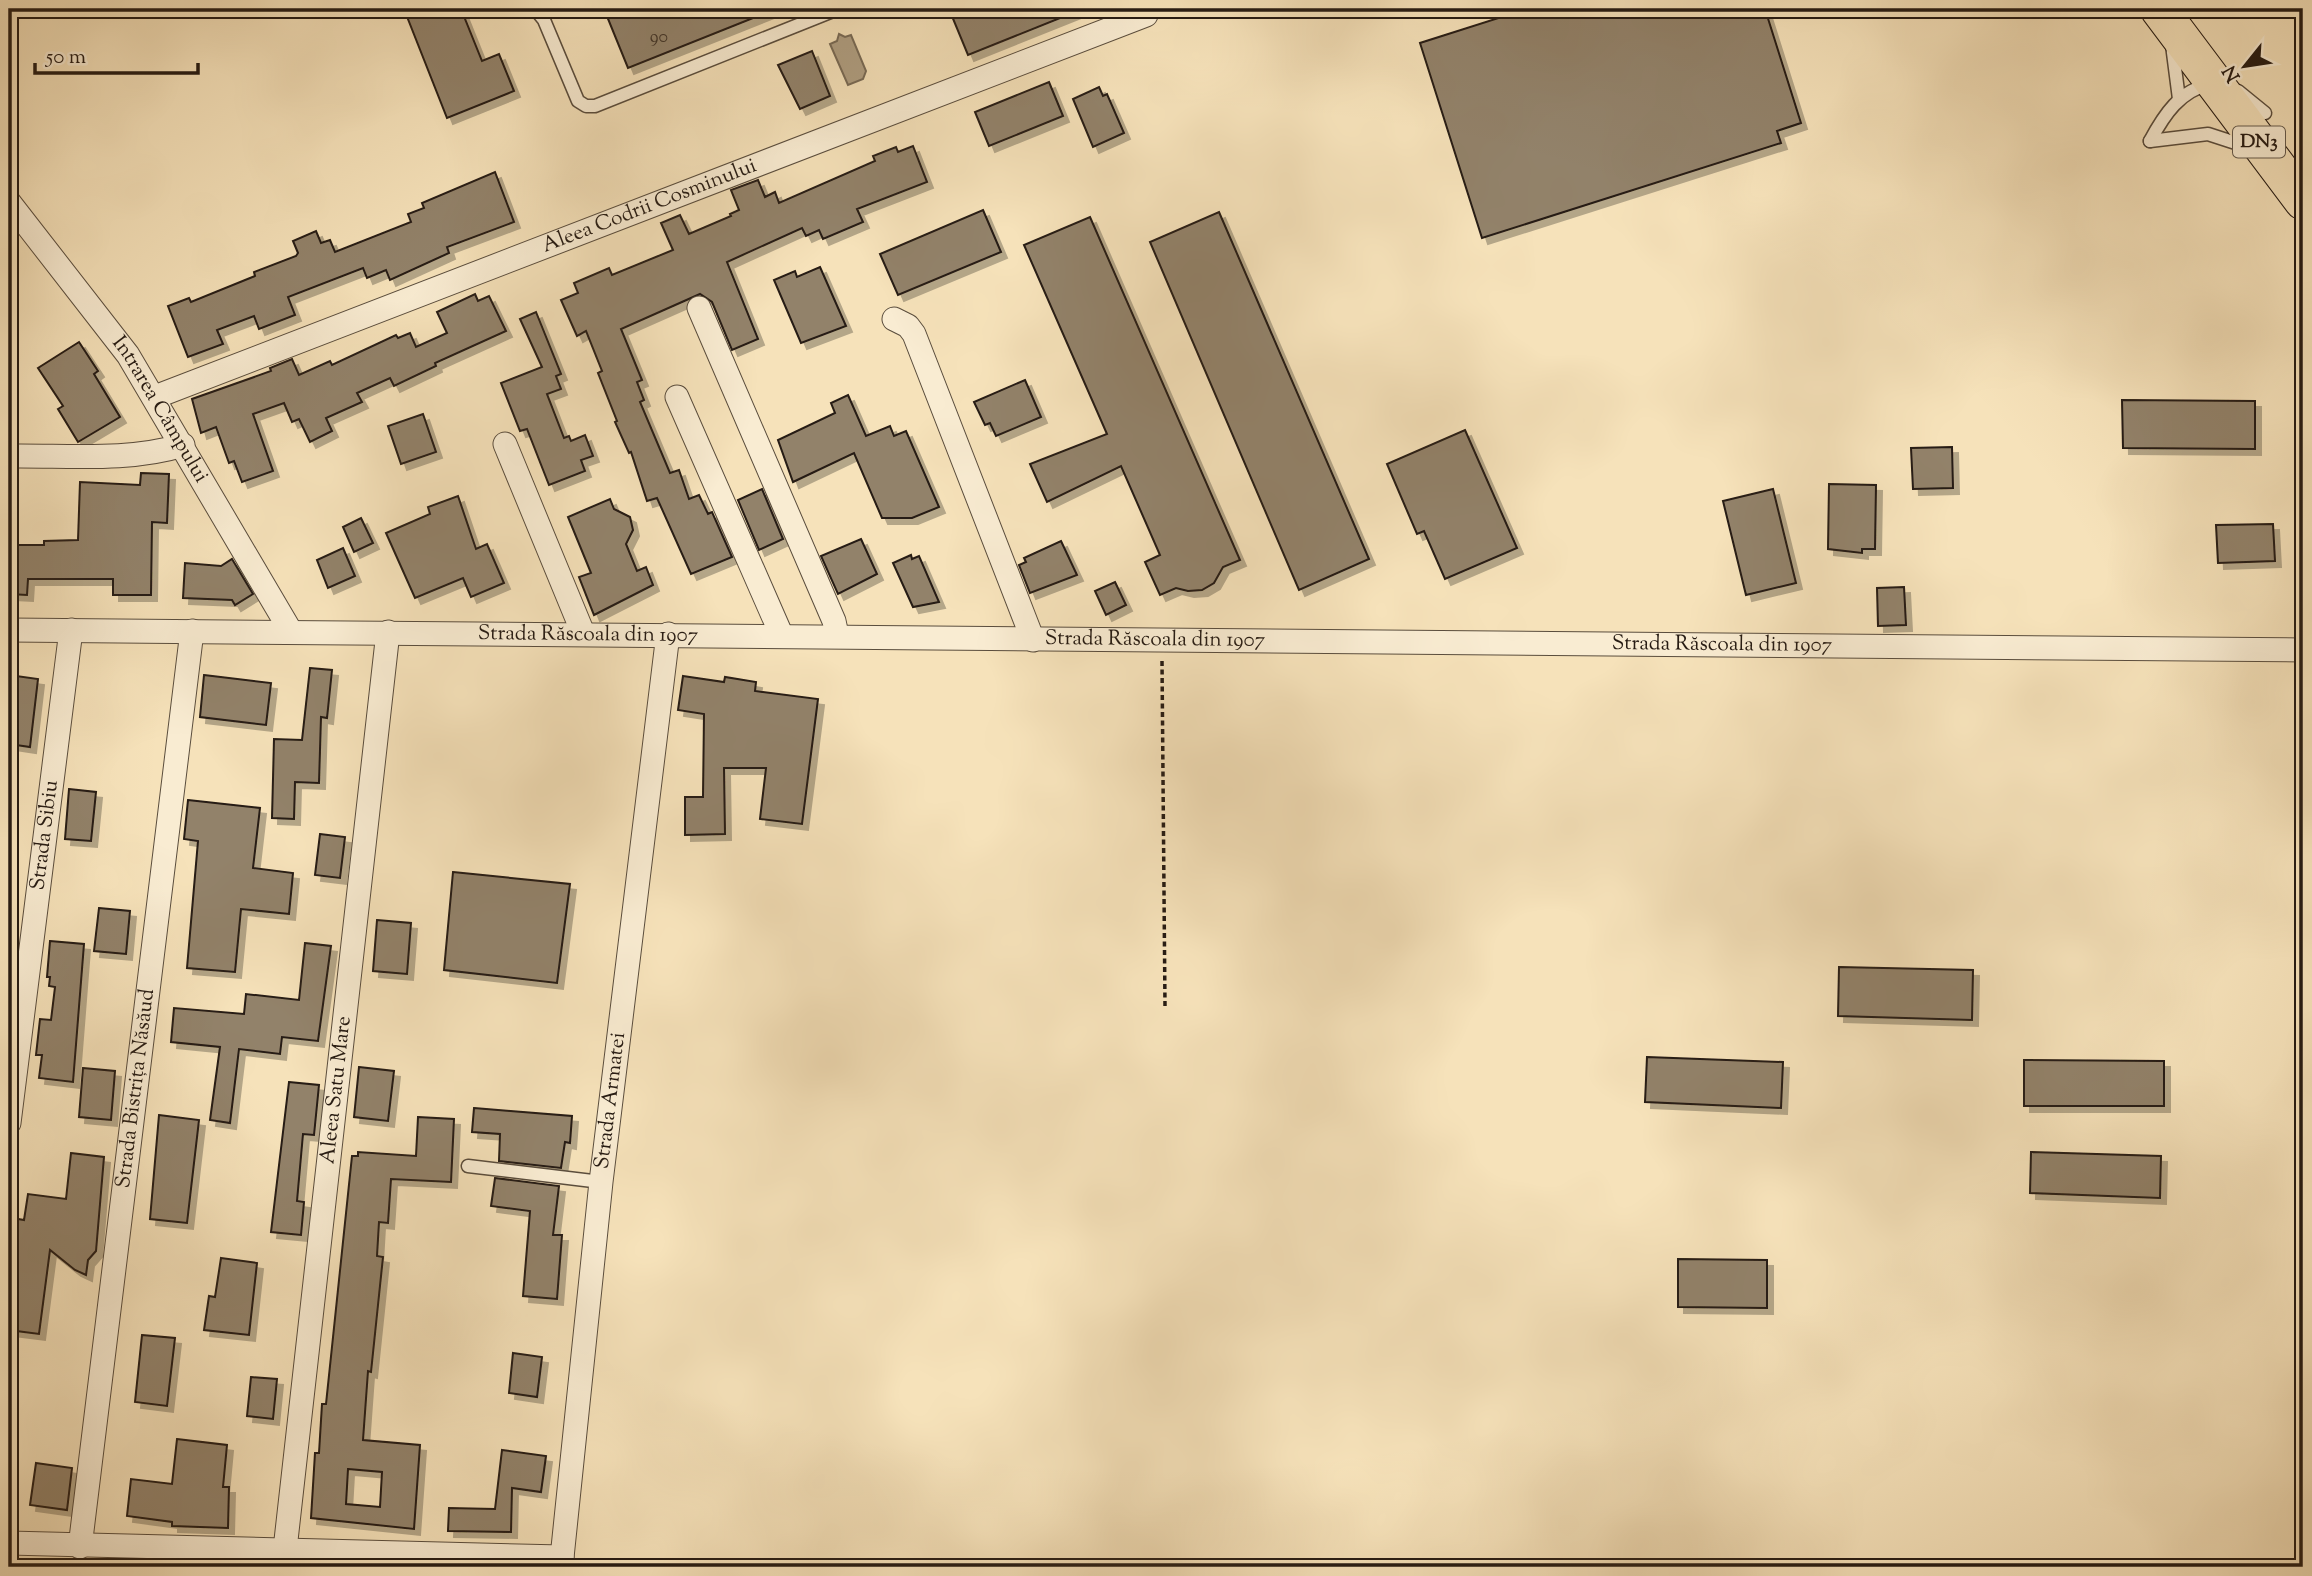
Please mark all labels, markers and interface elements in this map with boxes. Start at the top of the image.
house number: 90 [650,25,668,51]
scale bar [35,32,198,76]
north arrow [2210,32,2280,102]
text: 50 m [45,43,86,73]
text: N [2217,60,2248,87]
road number: DN3 [2233,126,2285,158]
street label: Aleea Codrii Cosminului [538,151,761,261]
street label: Intrarea Câmpului [104,330,215,489]
street label: Strada Răscoala din 1907 [478,619,699,651]
street label: Strada Răscoala din 1907 [1045,624,1266,656]
street label: Strada Răscoala din 1907 [1612,629,1833,661]
street label: Strada Sibiu [23,778,67,892]
street label: Strada Bistrița Năsăud [109,987,163,1190]
street label: Aleea Satu Mare [313,1014,360,1166]
street label: Strada Armatei [588,1031,634,1171]

